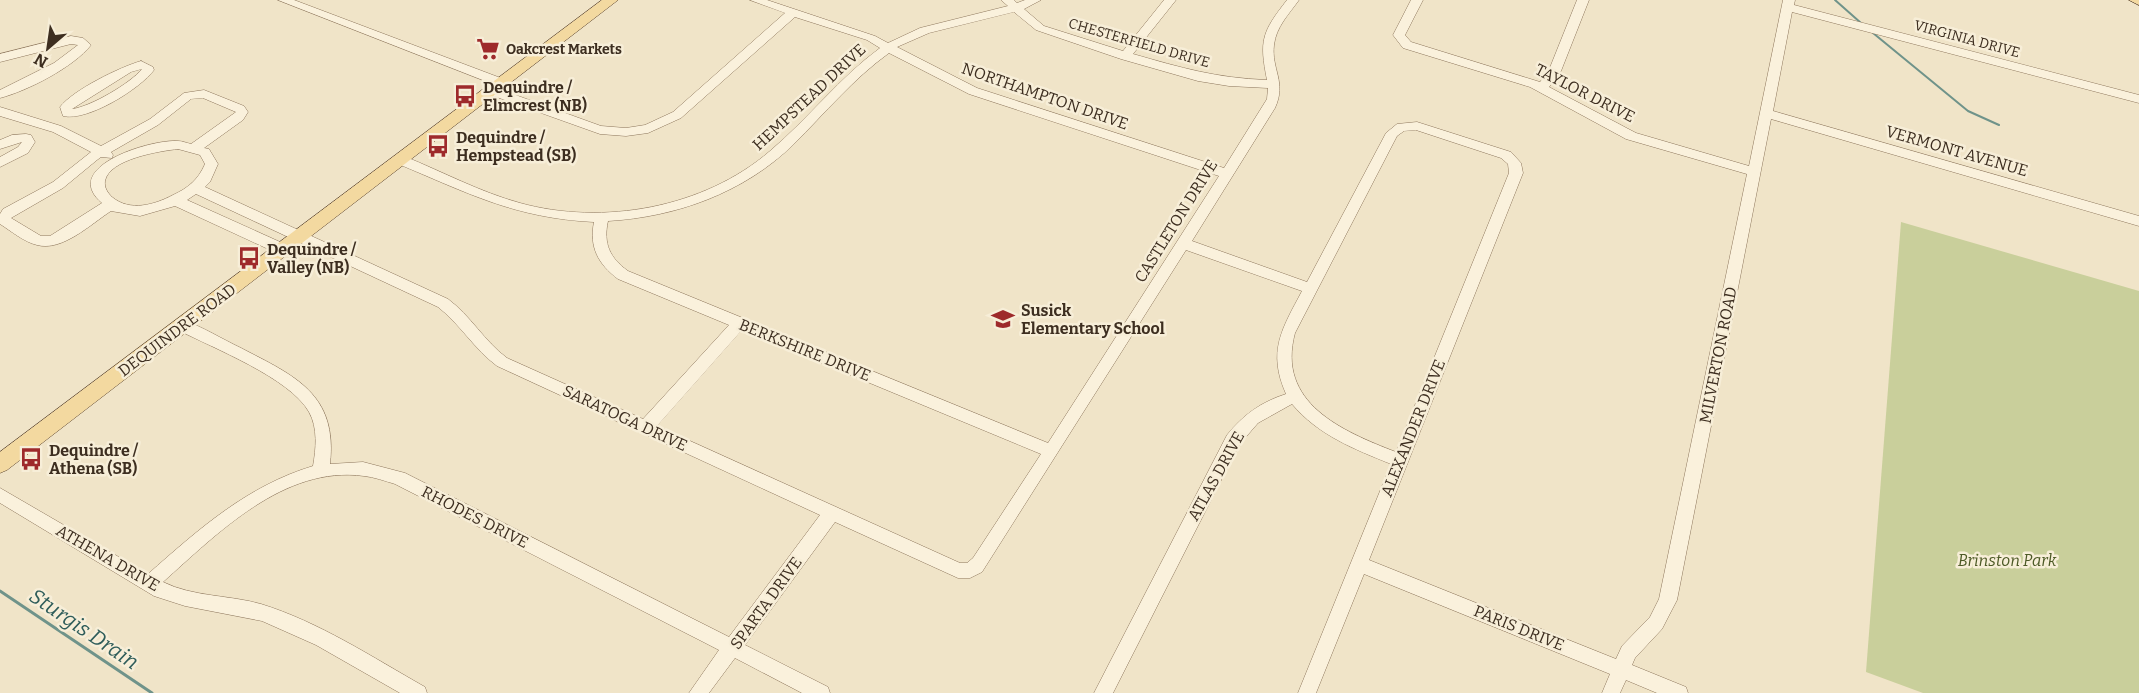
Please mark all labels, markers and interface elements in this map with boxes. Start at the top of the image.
street label: CHESTERFIELD DRIVE [1066,15,1212,71]
street label: VIRGINIA DRIVE [1912,17,2022,61]
north arrow [18,18,78,78]
supermarket icon: Oakcrest Markets [475,36,501,62]
street label: HEMPSTEAD DRIVE [749,40,869,154]
place label: Oakcrest Markets [506,41,622,58]
text: N [31,49,51,72]
street label: NORTHAMPTON DRIVE [959,59,1131,133]
street label: TAYLOR DRIVE [1532,60,1638,126]
place label: Dequindre / Elmcrest (NB) [483,78,587,115]
bus stop icon: Dequindre / Elmcrest (NB) [452,83,478,109]
street label: VERMONT AVENUE [1884,122,2030,180]
place label: Dequindre / Hempstead (SB) [456,128,576,165]
bus stop icon: Dequindre / Hempstead (SB) [425,133,451,159]
street label: CASTLETON DRIVE [1130,156,1222,286]
place label: Dequindre / Valley (NB) [267,240,357,277]
bus stop icon: Dequindre / Valley (NB) [236,245,262,271]
street label: DEQUINDRE ROAD [114,280,240,380]
street label: MILVERTON ROAD [1695,285,1741,425]
place label: Susick Elementary School [1021,301,1165,338]
school or university icon: Susick Elementary School [990,306,1016,332]
street label: BERKSHIRE DRIVE [736,315,874,385]
street label: ALEXANDER DRIVE [1377,357,1449,499]
street label: SARATOGA DRIVE [560,381,690,455]
street label: ATLAS DRIVE [1184,428,1248,524]
place label: Dequindre / Athena (SB) [49,441,139,478]
bus stop icon: Dequindre / Athena (SB) [18,446,44,472]
street label: RHODES DRIVE [418,482,532,552]
street label: ATHENA DRIVE [53,521,163,595]
park label: Brinston Park [1958,551,2057,570]
street label: SPARTA DRIVE [726,553,806,653]
water label: Sturgis Drain [24,583,144,675]
street label: PARIS DRIVE [1471,601,1567,655]

